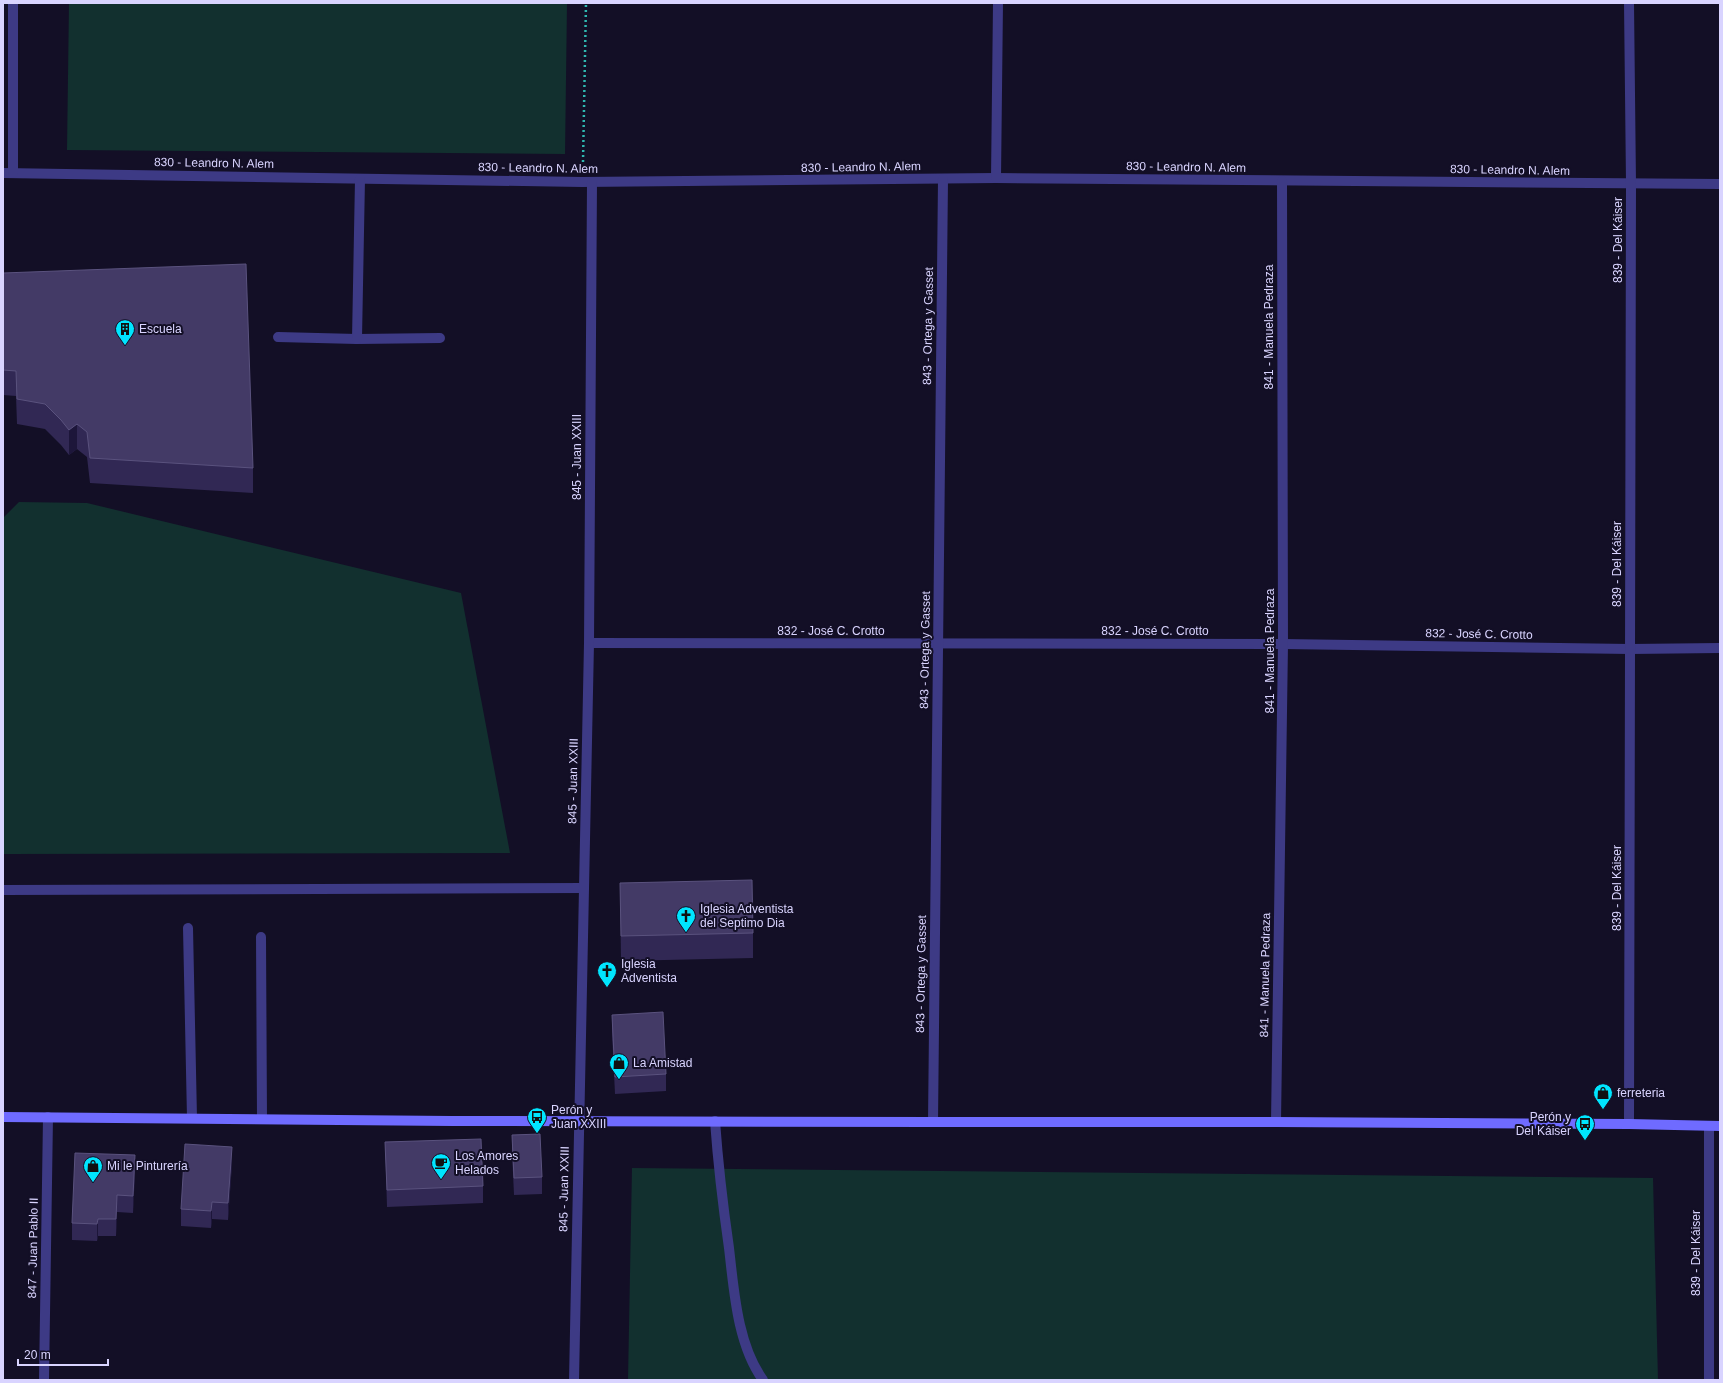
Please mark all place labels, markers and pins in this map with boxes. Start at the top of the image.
building icon: Escuela [114,318,136,346]
place label: Escuela [139,322,182,336]
place label: Iglesia Adventista del Septimo Dia [700,902,794,930]
church icon: Iglesia Adventista del Septimo Dia [675,905,697,933]
place label: Iglesia Adventista [621,957,677,985]
church icon: Iglesia Adventista [596,960,618,988]
shop icon: La Amistad [608,1052,630,1080]
place label: La Amistad [633,1056,692,1070]
shop icon: ferreteria [1592,1082,1614,1110]
place label: ferreteria [1617,1086,1665,1100]
place label: Perón y Juan XXIII [551,1103,606,1131]
bus stop icon: Perón y Juan XXIII [526,1106,548,1134]
place label: Perón y Del Káiser [1516,1110,1571,1138]
bus stop icon: Perón y Del Káiser [1574,1113,1596,1141]
place label: Los Amores Helados [455,1149,518,1177]
cafe icon: Los Amores Helados [430,1152,452,1180]
shop icon: Mi le Pinturería [82,1155,104,1183]
place label: Mi le Pinturería [107,1159,188,1173]

